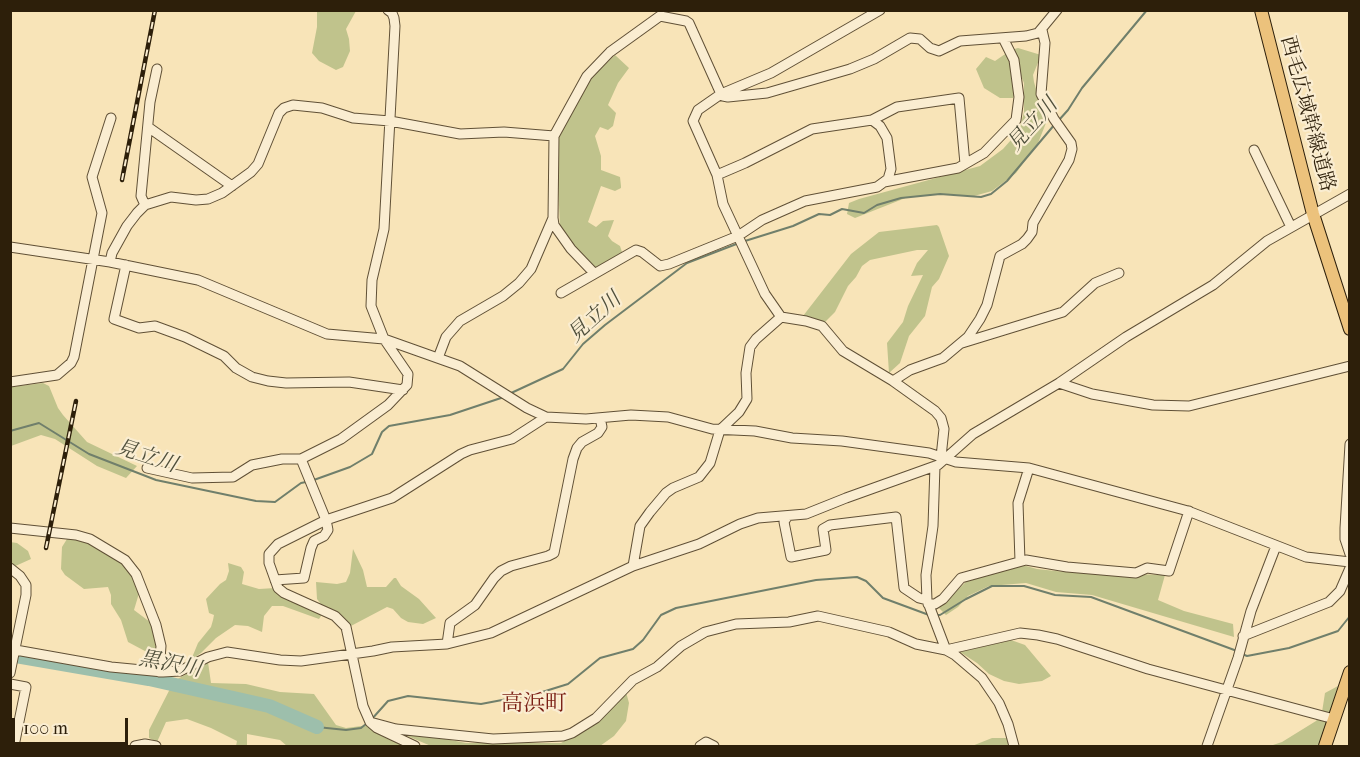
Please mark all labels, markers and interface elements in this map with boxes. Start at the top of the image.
street label: 西毛広域幹線道路 [1275,34,1339,194]
water label: 見立川 [1003,93,1063,157]
water label: 見立川 [563,288,627,348]
water label: 見立川 [112,435,180,479]
water label: 黒沢川 [137,647,203,683]
district label: 高浜町 [501,692,567,718]
scale bar [15,706,130,744]
text: 100 m [23,718,68,739]

